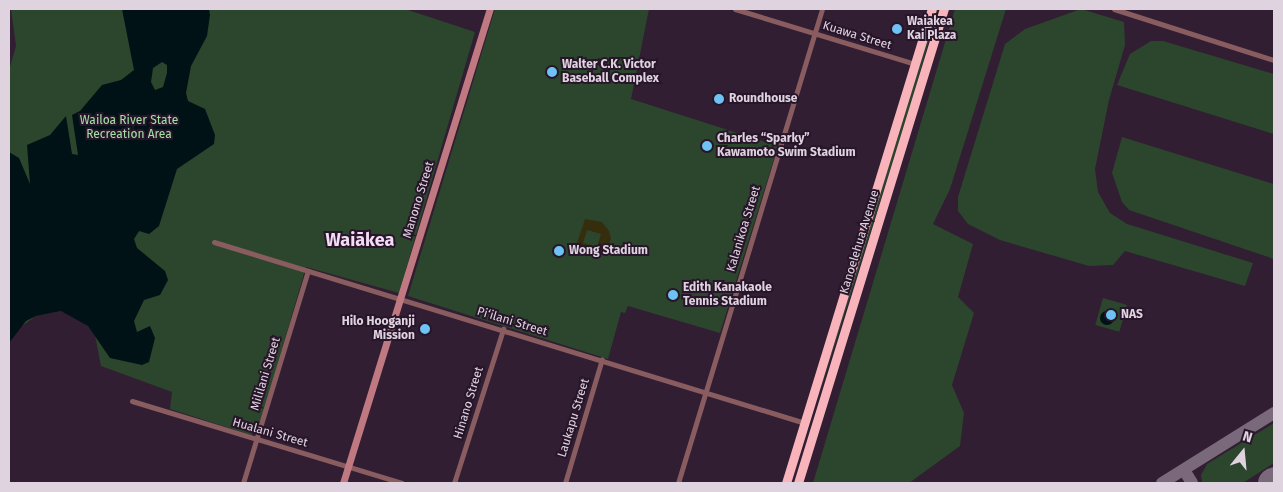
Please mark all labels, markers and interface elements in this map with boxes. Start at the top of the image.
place label: Waiakea Kai Plaza [907,15,956,43]
street label: Kuawa Street [821,19,893,53]
marker: Waiakea Kai Plaza [891,23,903,35]
place label: Walter C.K. Victor Baseball Complex [562,58,659,86]
marker: Walter C.K. Victor Baseball Complex [546,66,558,78]
place label: Roundhouse [729,92,797,106]
marker: Roundhouse [713,93,725,105]
park label: Wailoa River State Recreation Area [80,114,178,142]
place label: Charles “Sparky” Kawamoto Swim Stadium [717,132,856,160]
marker: Charles “Sparky” Kawamoto Swim Stadium [701,140,713,152]
street label: Manono Street [400,160,438,240]
street label: Kalanikoa Street [724,184,764,274]
street label: Kanoelehua Avenue [837,188,883,296]
district label: Waiākea [326,229,394,251]
place label: Wong Stadium [569,244,648,258]
marker: Wong Stadium [553,245,565,257]
place label: Edith Kanakaole Tennis Stadium [683,281,772,309]
marker: Edith Kanakaole Tennis Stadium [667,289,679,301]
street label: Pi‘ilani Street [475,304,549,340]
place label: NAS [1121,308,1143,322]
marker: NAS [1105,309,1117,321]
place label: Hilo Hooganji Mission [342,315,415,343]
marker: Hilo Hooganji Mission [419,323,431,335]
street label: Mililani Street [248,336,284,412]
street label: Hinano Street [451,365,487,441]
street label: Laukapu Street [555,377,593,459]
street label: Hualani Street [231,415,309,451]
north arrow [1218,427,1268,477]
text: N [1241,428,1254,447]

